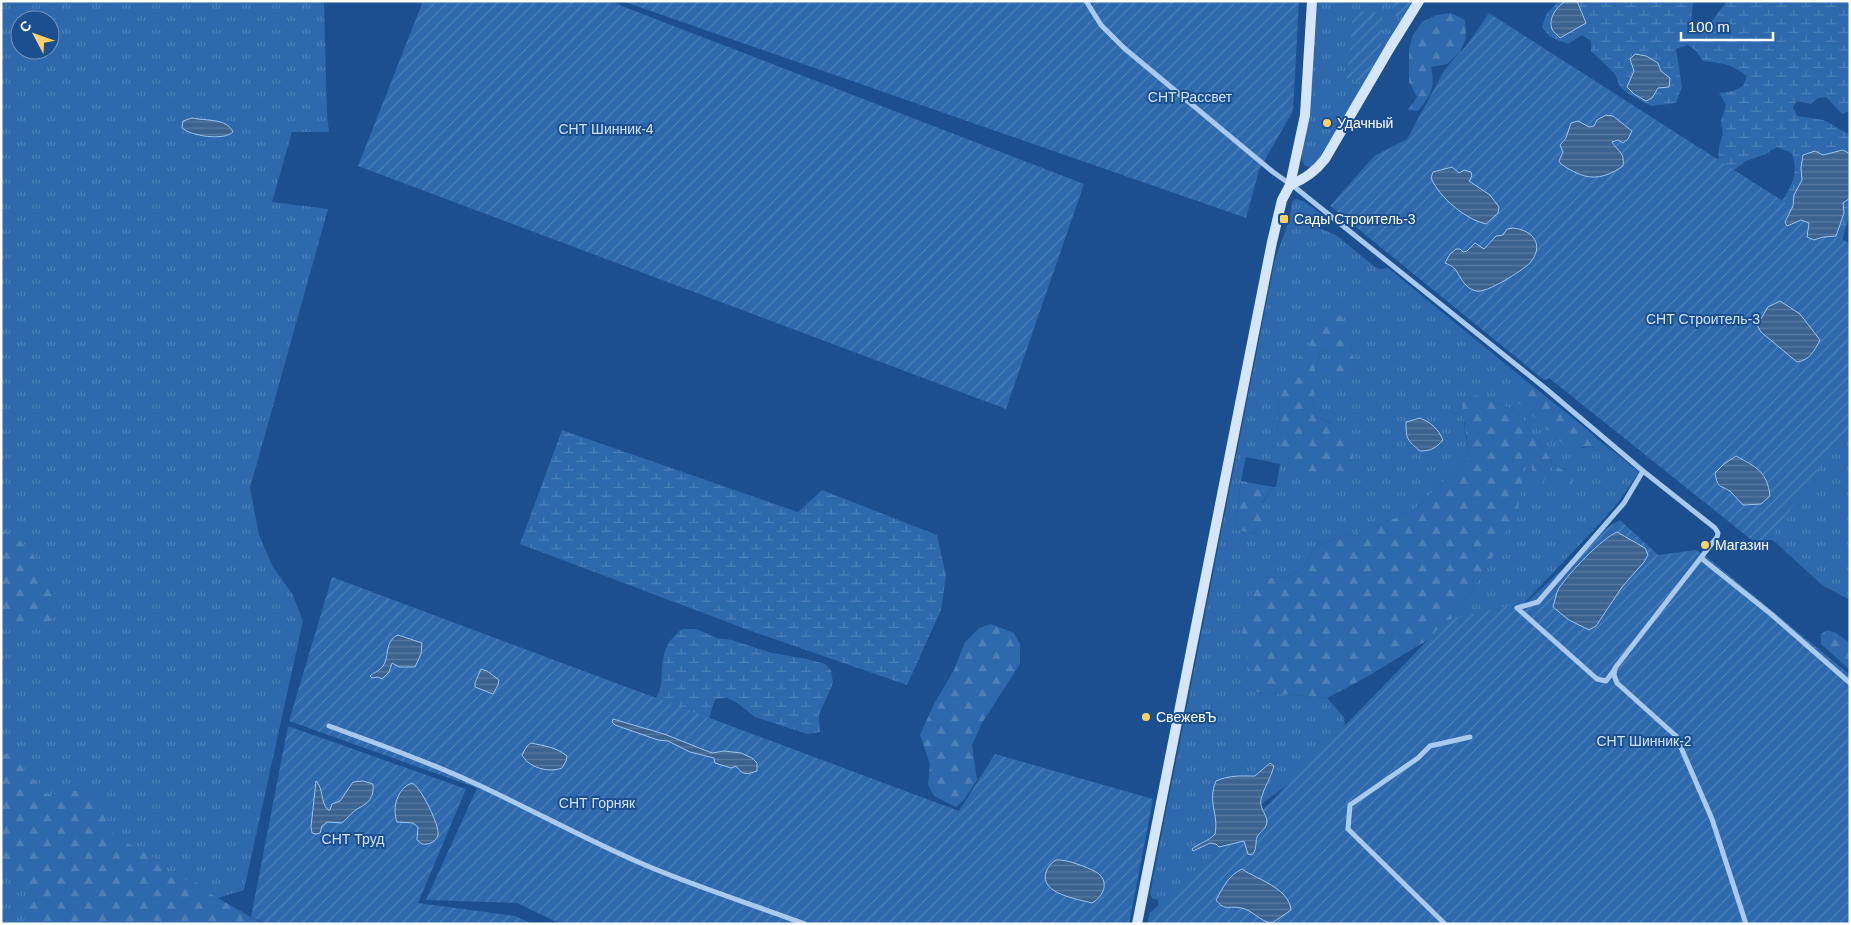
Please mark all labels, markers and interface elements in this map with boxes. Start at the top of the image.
north arrow [10,10,60,60]
scale bar [1681,10,1774,42]
text: С [16,17,35,36]
text: 100 m [1688,18,1730,35]
park label: СНТ Рассвет [1148,89,1233,105]
place label: Удачный [1337,115,1393,131]
marker: Удачный [1321,117,1333,129]
park label: СНТ Шинник-4 [558,121,654,137]
place label: Сады Строитель-3 [1294,211,1416,227]
marker: Сады Строитель-3 [1278,213,1290,225]
park label: СНТ Строитель-3 [1646,311,1760,327]
place label: Магазин [1715,537,1769,553]
marker: Магазин [1699,539,1711,551]
place label: СвежевЪ [1156,709,1217,725]
marker: СвежевЪ [1140,711,1152,723]
park label: СНТ Шинник-2 [1596,733,1692,749]
park label: СНТ Горняк [559,795,636,811]
park label: СНТ Труд [322,831,384,847]

